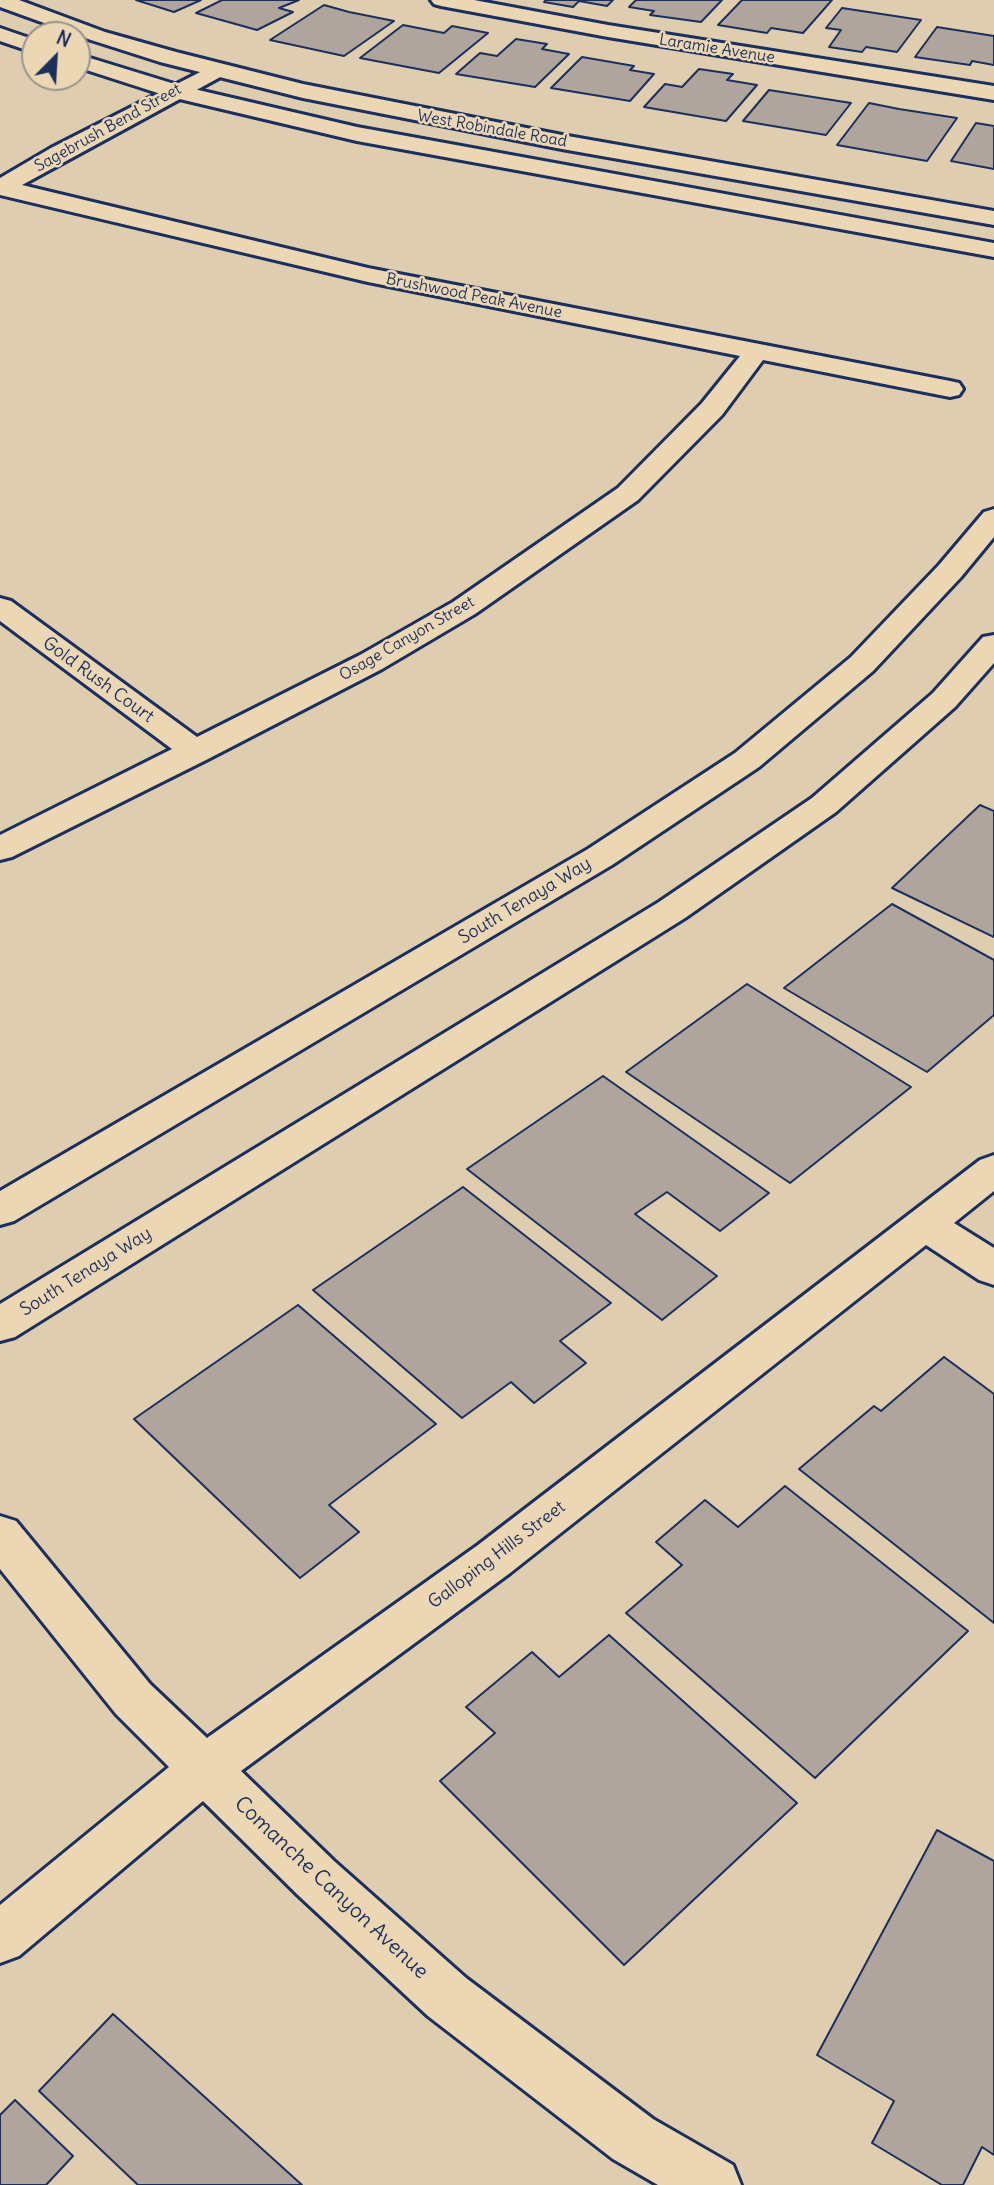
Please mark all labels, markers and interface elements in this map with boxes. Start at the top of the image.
north arrow [21,21,91,91]
text: N [53,25,75,52]
street label: Laramie Avenue [658,30,776,68]
street label: Sagebrush Bend Street [31,80,185,176]
street label: West Robindale Road [416,106,568,152]
street label: Brushwood Peak Avenue [384,270,564,322]
street label: Osage Canyon Street [336,593,478,685]
street label: Gold Rush Court [38,632,158,728]
street label: South Tenaya Way [455,853,595,949]
street label: South Tenaya Way [16,1223,156,1321]
street label: Galloping Hills Street [424,1496,570,1614]
street label: Comanche Canyon Avenue [229,1791,433,1985]

